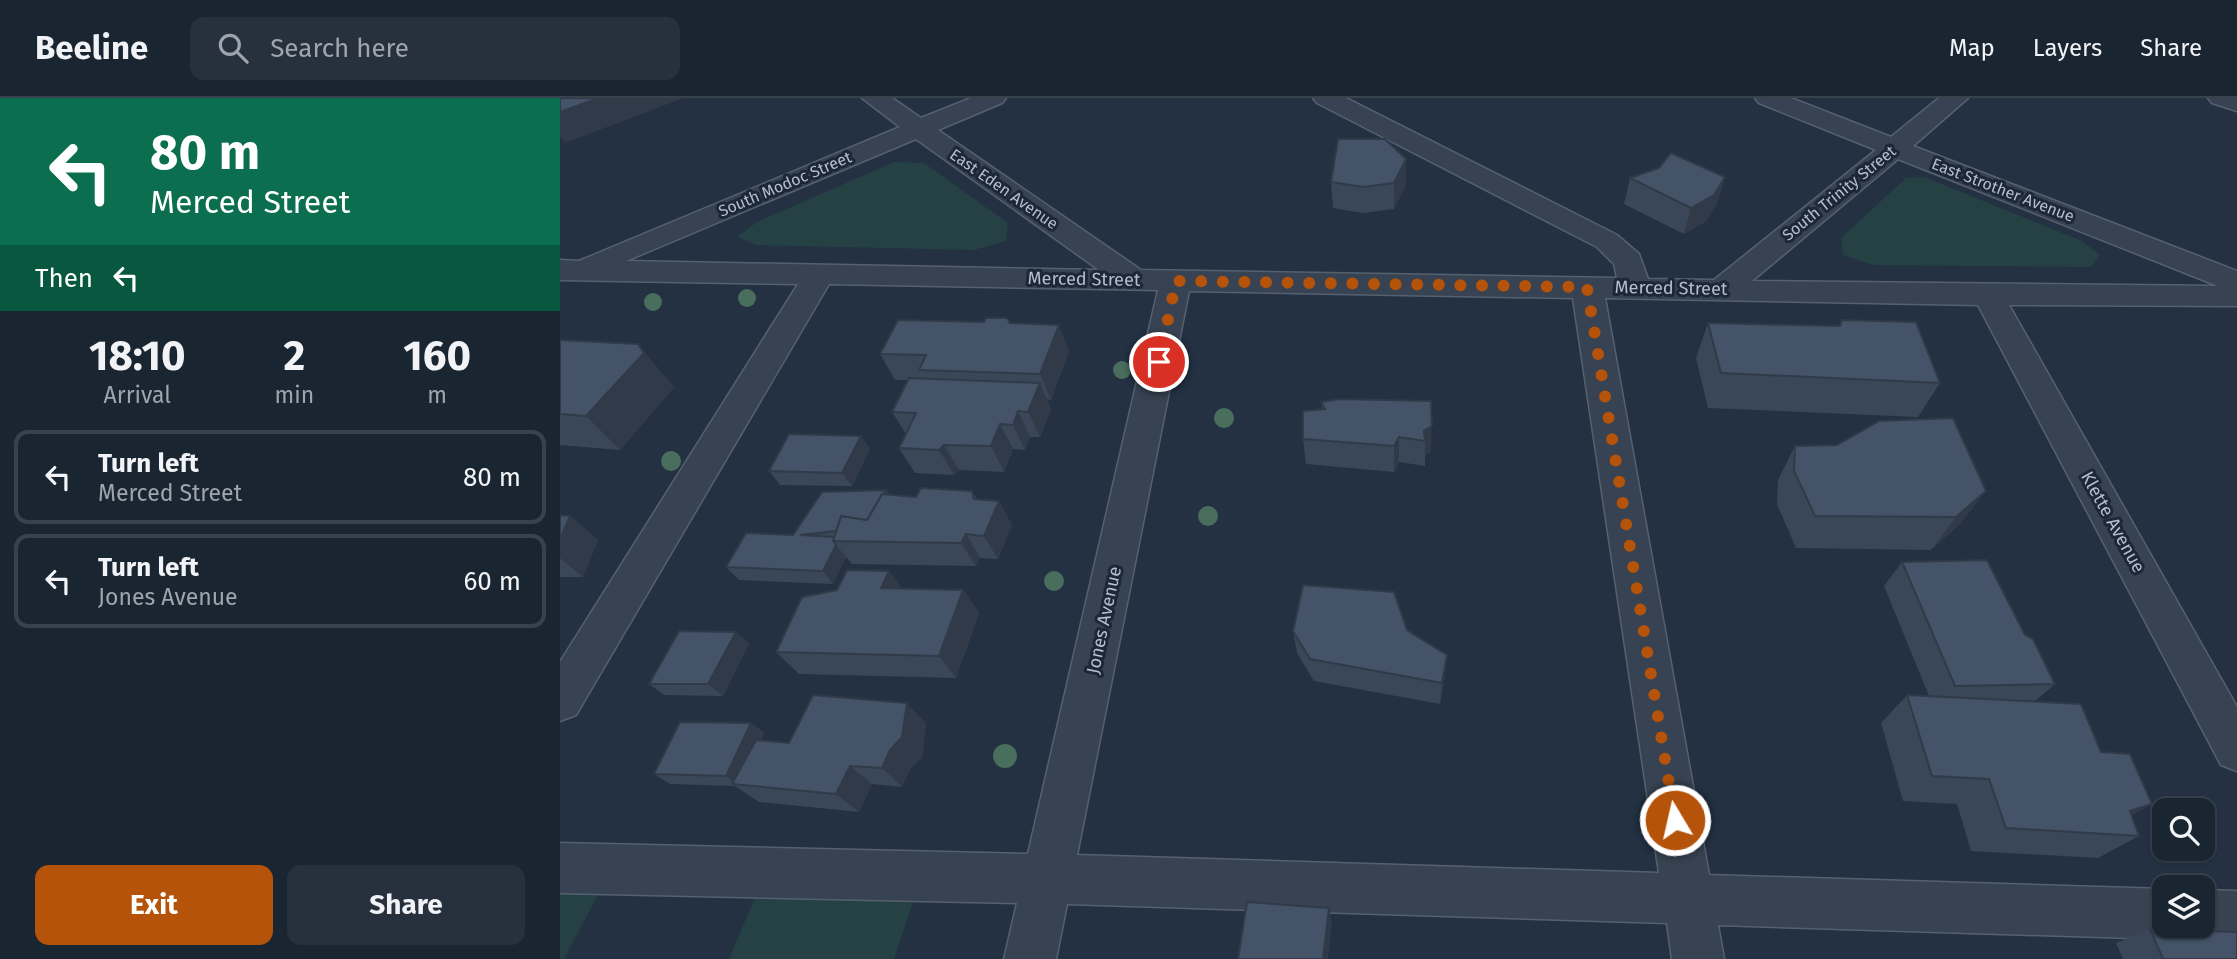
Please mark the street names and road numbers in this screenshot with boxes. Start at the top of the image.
street label: South Trinity Street [1778,141,1900,245]
street label: East Eden Avenue [946,145,1062,233]
street label: South Modoc Street [716,147,855,221]
street label: East Strother Avenue [1929,154,2077,226]
street label: Merced Street [1027,267,1141,291]
street label: Merced Street [1614,276,1728,300]
street label: Klette Avenue [2076,467,2150,577]
street label: Jones Avenue [1082,564,1126,676]

